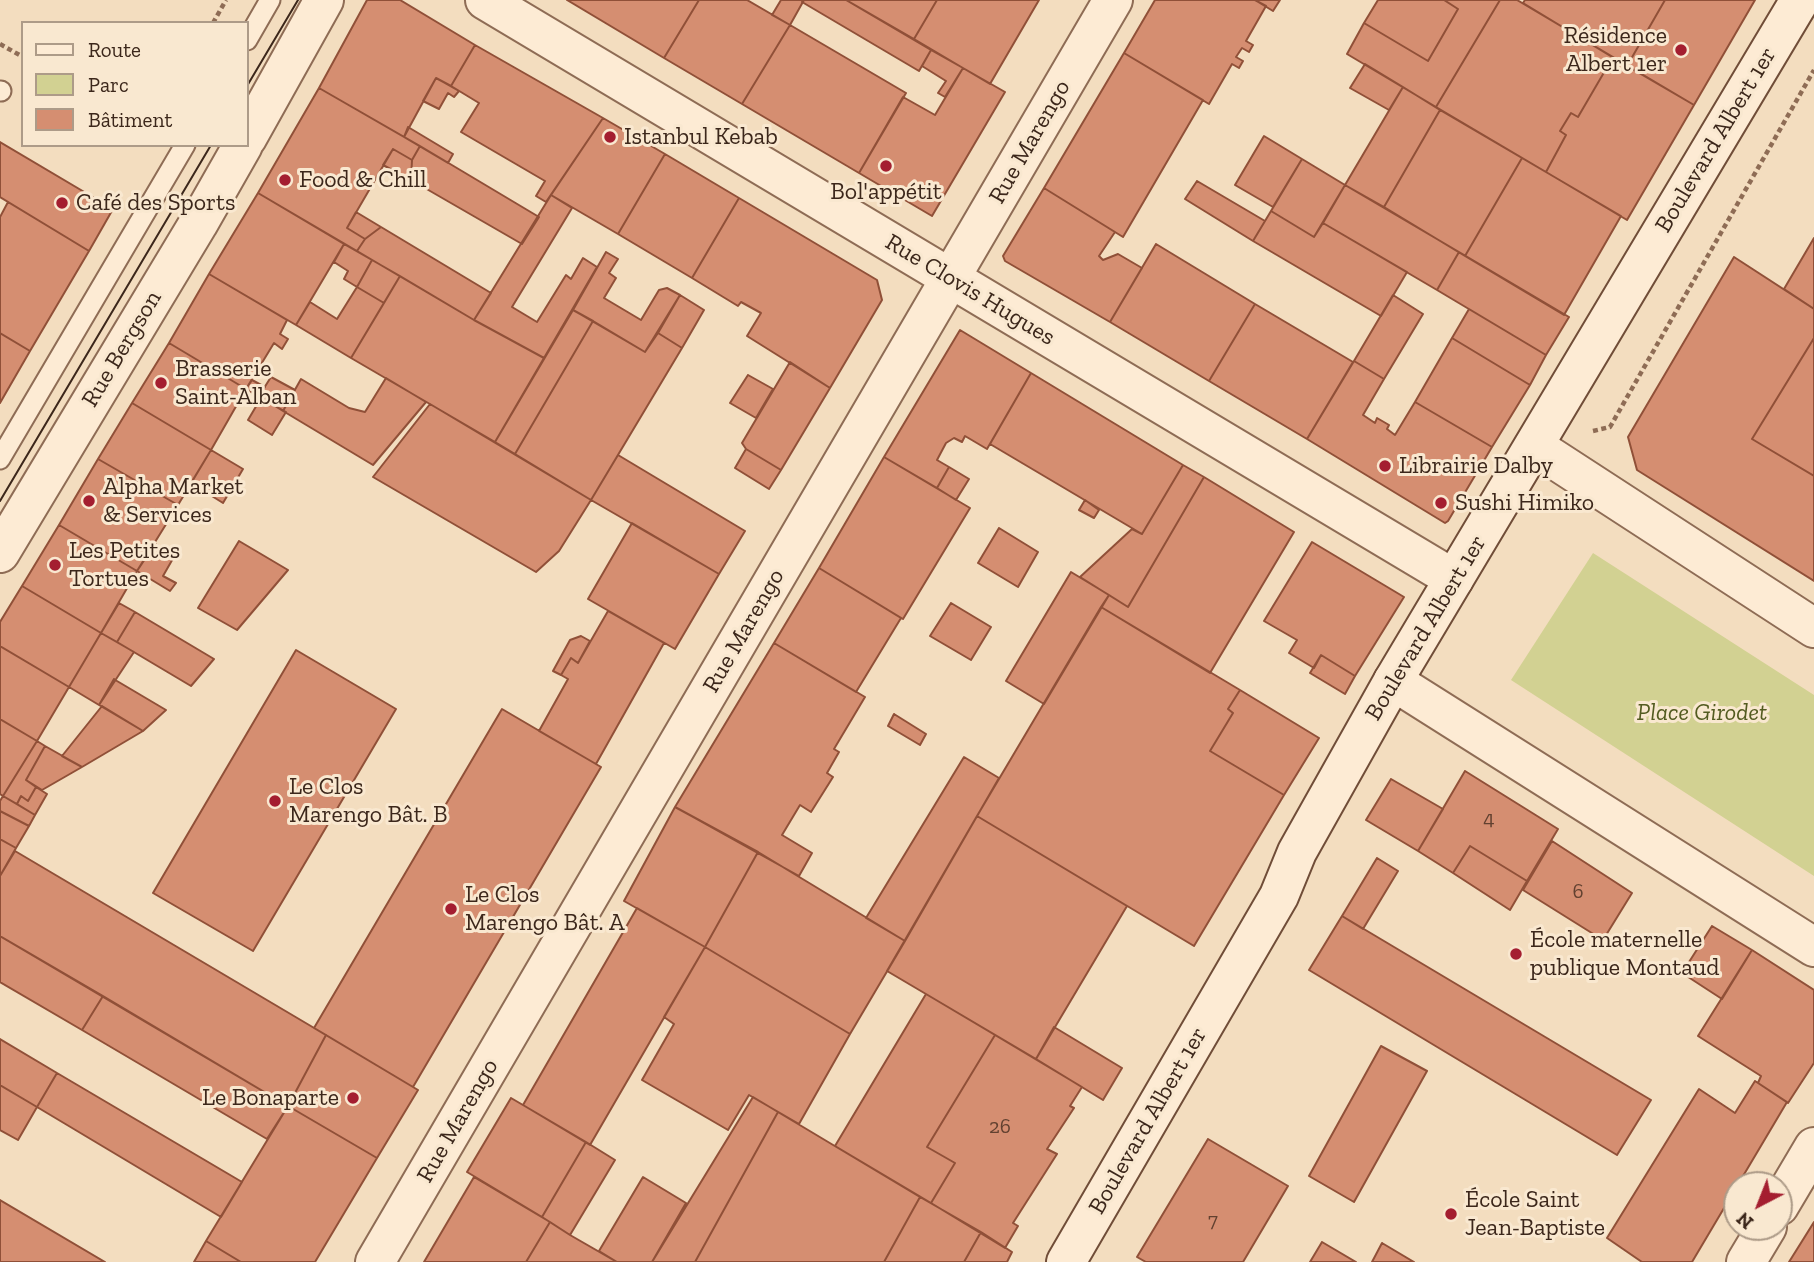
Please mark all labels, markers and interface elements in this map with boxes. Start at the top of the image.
legend [21,21,248,147]
place label: Résidence Albert 1er [1563,22,1667,78]
text: Route [88,37,141,62]
street label: Boulevard Albert 1er [1649,42,1783,238]
marker: Résidence Albert 1er [1673,42,1689,58]
text: Parc [88,72,129,97]
street label: Rue Marengo [983,75,1077,209]
text: Bâtiment [88,107,172,132]
place label: Istanbul Kebab [624,123,778,151]
marker: Istanbul Kebab [602,129,618,145]
marker: Bol'appétit [878,158,894,174]
place label: Food & Chill [299,166,427,194]
marker: Food & Chill [277,172,293,188]
place label: Bol'appétit [830,178,942,206]
place label: Café des Sports [76,189,236,217]
marker: Café des Sports [54,195,70,211]
street label: Rue Clovis Hugues [880,228,1060,352]
street label: Rue Bergson [76,286,168,412]
place label: Brasserie Saint-Alban [175,355,296,411]
marker: Brasserie Saint-Alban [153,375,169,391]
place label: Librairie Dalby [1399,452,1553,480]
marker: Librairie Dalby [1377,458,1393,474]
place label: Alpha Market & Services [103,473,243,529]
place label: Sushi Himiko [1455,489,1594,517]
marker: Alpha Market & Services [81,493,97,509]
marker: Sushi Himiko [1433,495,1449,511]
street label: Boulevard Albert 1er [1359,530,1493,726]
place label: Les Petites Tortues [69,537,180,593]
marker: Les Petites Tortues [47,557,63,573]
street label: Rue Marengo [697,564,791,698]
park label: Place Girodet [1637,699,1767,727]
place label: Le Clos Marengo Bât. B [289,773,448,829]
marker: Le Clos Marengo Bât. B [267,793,283,809]
house number: 4 [1483,806,1495,832]
house number: 6 [1572,879,1584,905]
place label: Le Clos Marengo Bât. A [465,881,625,937]
marker: Le Clos Marengo Bât. A [443,901,459,917]
place label: École maternelle publique Montaud [1530,926,1719,982]
marker: École maternelle publique Montaud [1508,946,1524,962]
street label: Boulevard Albert 1er [1083,1022,1213,1220]
street label: Rue Marengo [411,1054,505,1188]
place label: Le Bonaparte [202,1084,339,1112]
marker: Le Bonaparte [345,1090,361,1106]
house number: 26 [989,1114,1011,1140]
north arrow [1723,1171,1793,1241]
place label: École Saint Jean-Baptiste [1465,1186,1605,1242]
marker: École Saint Jean-Baptiste [1443,1206,1459,1222]
text: N [1732,1207,1758,1234]
house number: 7 [1208,1208,1218,1234]

